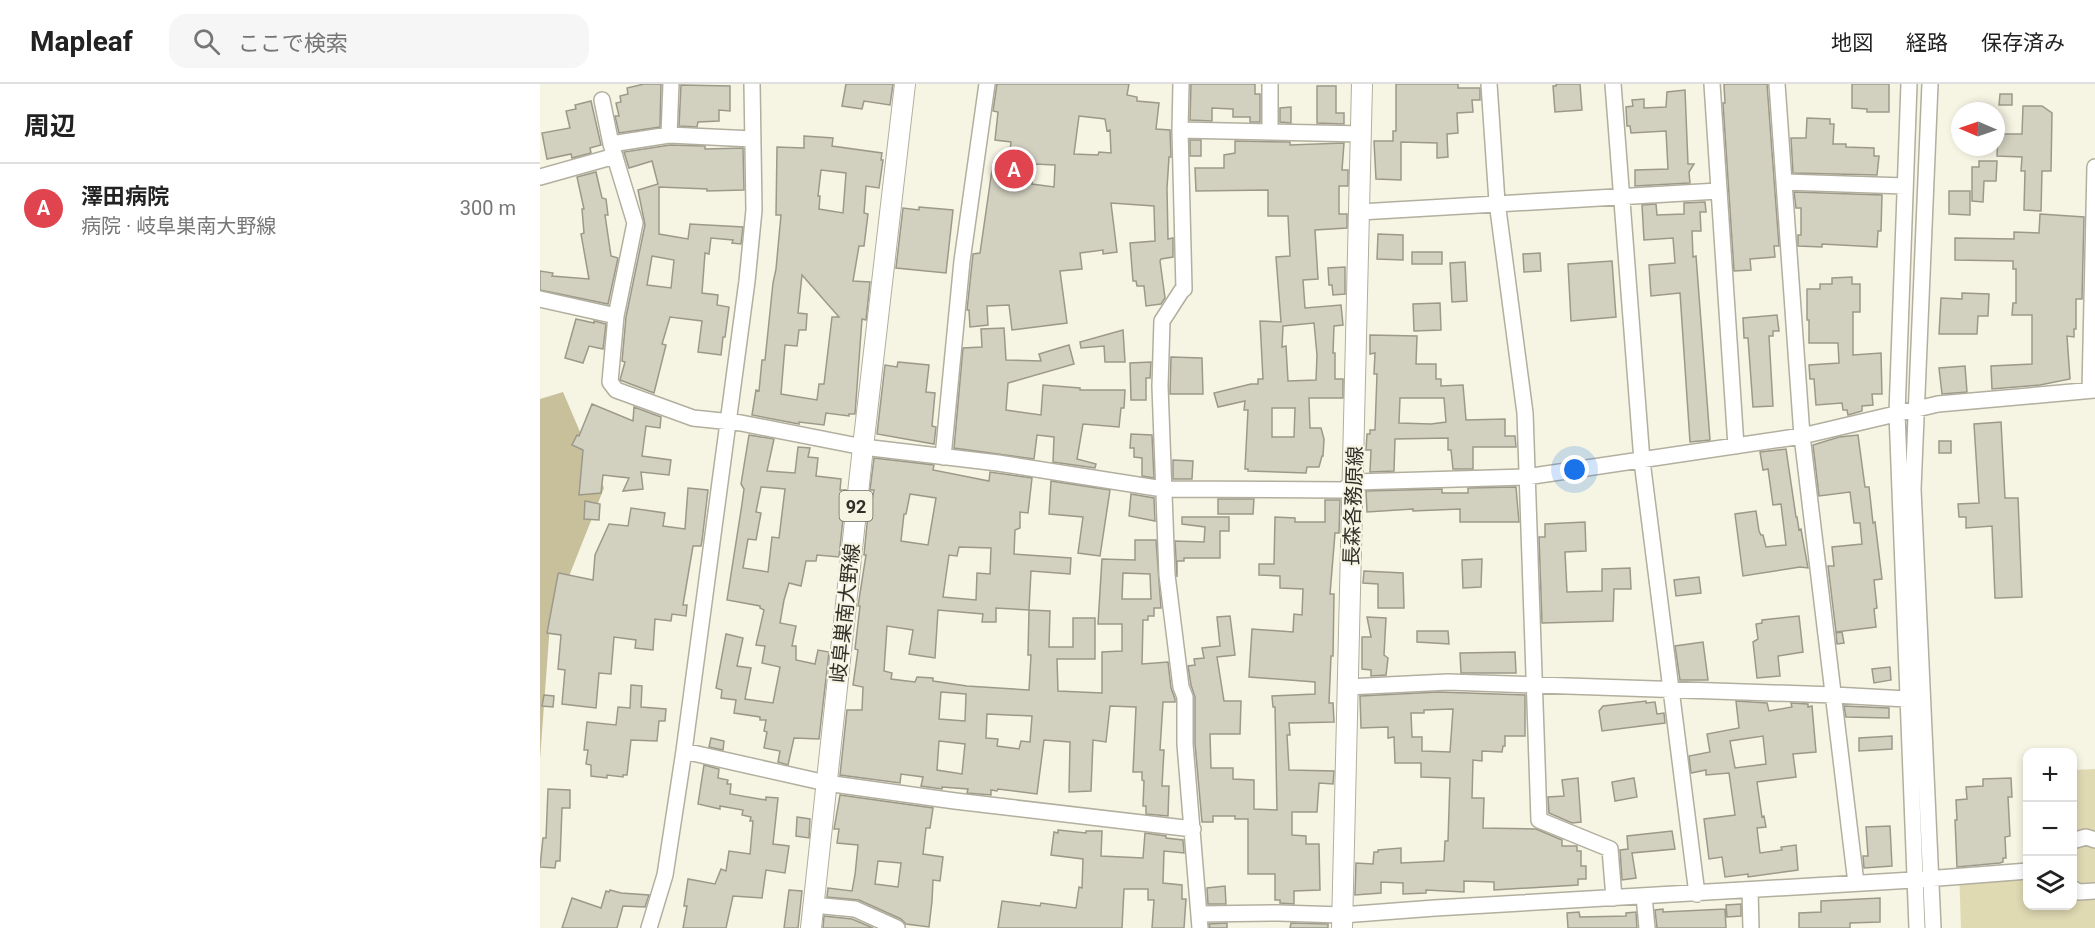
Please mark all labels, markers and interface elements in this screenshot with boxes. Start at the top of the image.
search box [169,14,589,68]
text: Mapleaf [30,25,133,58]
icon: search [190,25,223,58]
text: ここで検索 [238,31,348,56]
text: 地図 [1831,31,1873,55]
text: 経路 [1906,31,1948,55]
text: 保存済み [1981,31,2065,55]
north arrow [1951,102,2005,156]
text: 周辺 [24,111,76,141]
pin: A [994,146,1034,191]
text: 澤田病院 [81,184,169,209]
text: A [37,196,50,220]
text: 300 m [460,196,516,220]
text: 病院 · 岐阜巣南大野線 [81,214,276,238]
street label: 長森各務原線 [1339,446,1367,566]
your location [1560,455,1589,484]
road number: 92 [840,491,872,521]
street label: 岐阜巣南大野線 [826,542,864,684]
map controls [2023,748,2077,910]
button: + [2023,748,2077,802]
button: − [2023,802,2077,856]
button: layers [2023,856,2077,910]

